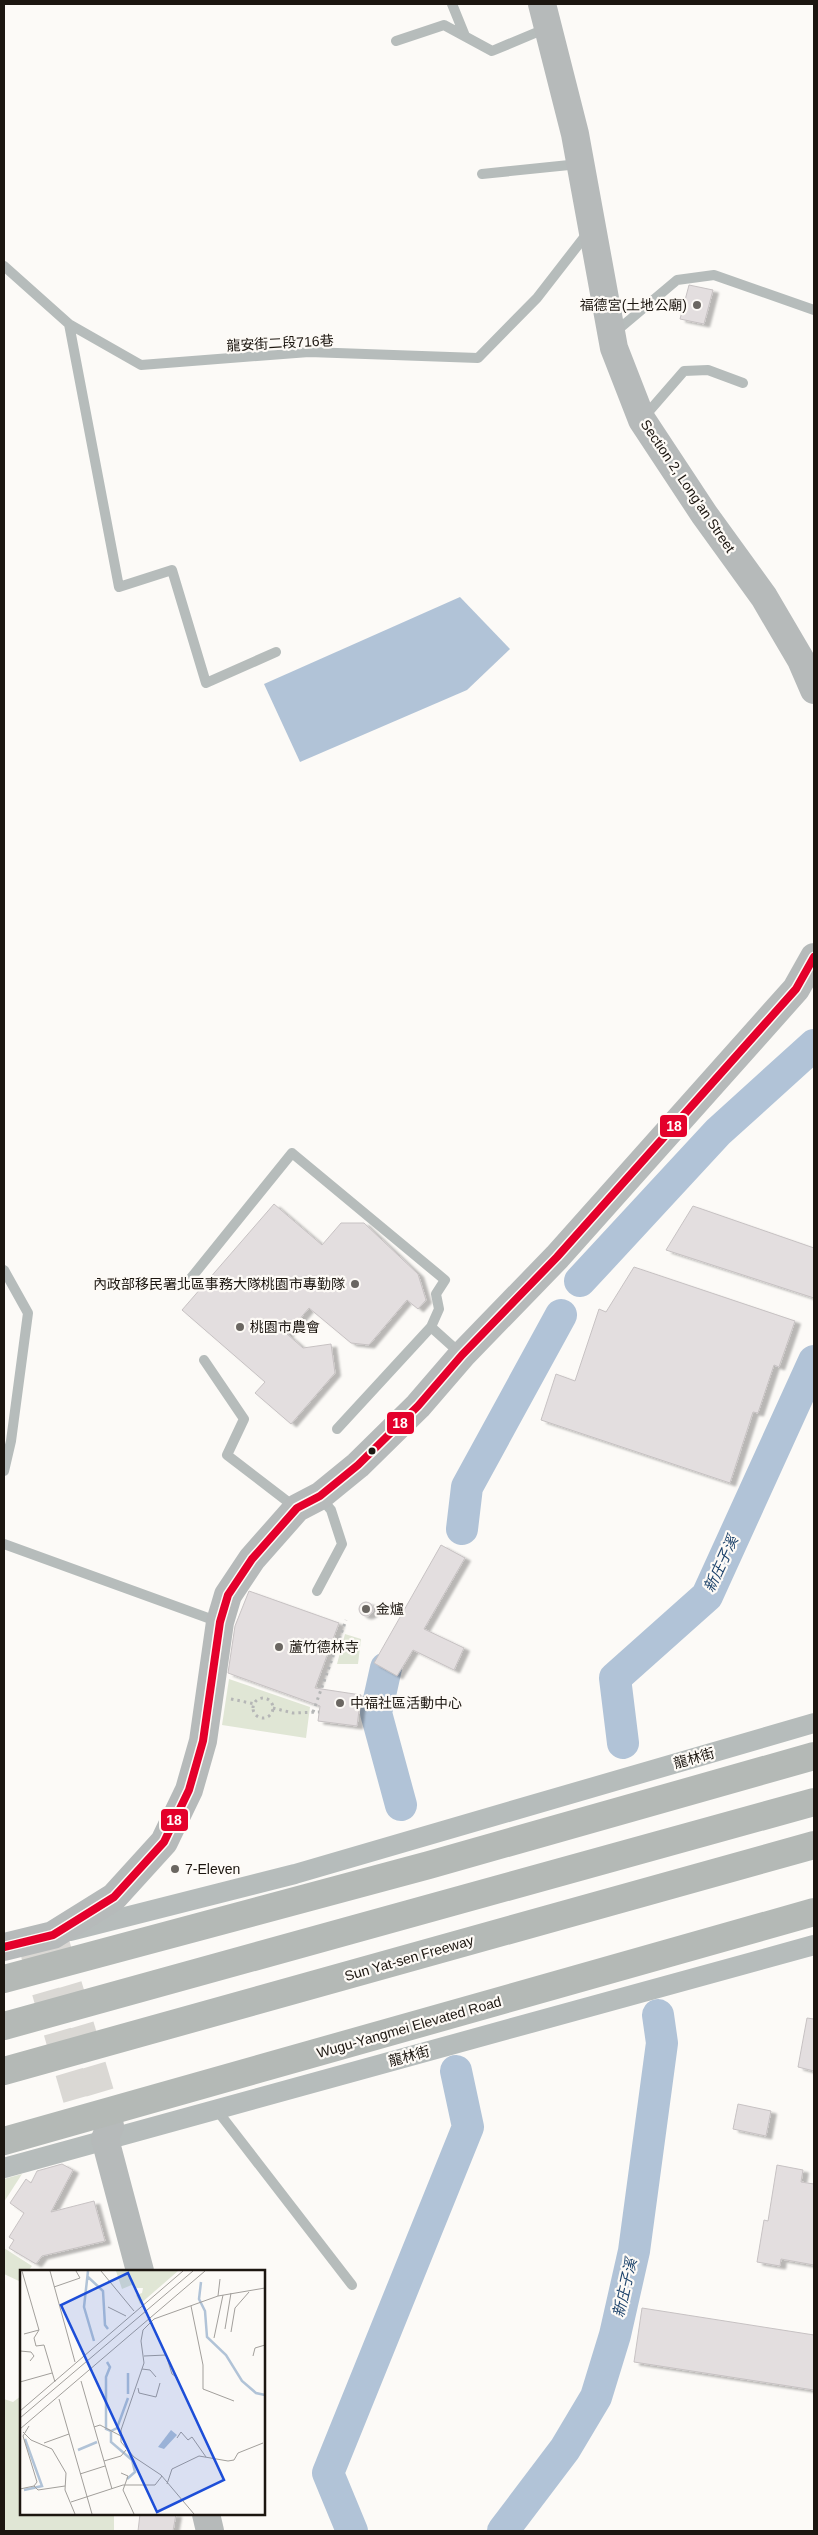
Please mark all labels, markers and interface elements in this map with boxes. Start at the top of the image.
place label: 福德宮(土地公廟) [580,297,687,313]
marker: 福德宮(土地公廟) [691,299,703,311]
street label: 龍安街二段716巷 [226,332,334,354]
street label: Section 2, Long'an Street [638,417,739,556]
line badge: 18 [659,1114,688,1138]
text: 18 [666,1118,682,1134]
place label: 內政部移民署北區事務大隊桃園市專勤隊 [93,1276,345,1292]
marker: 內政部移民署北區事務大隊桃園市專勤隊 [349,1278,361,1290]
place label: 桃園市農會 [250,1319,320,1335]
marker: 桃園市農會 [234,1321,246,1333]
line badge: 18 [386,1411,415,1435]
text: 18 [392,1415,408,1431]
unlabelled marker [367,1446,377,1456]
water label: 新庄子溪 [700,1531,742,1595]
place label: 金爐 [376,1601,404,1617]
marker: 金爐 [360,1603,372,1615]
place label: 蘆竹德林寺 [289,1639,359,1655]
marker: 蘆竹德林寺 [273,1641,285,1653]
place label: 中福社區活動中心 [350,1695,462,1711]
marker: 中福社區活動中心 [334,1697,346,1709]
street label: 龍林街 [672,1745,716,1771]
line badge: 18 [160,1808,189,1832]
text: 18 [166,1812,182,1828]
place label: 7-Eleven [185,1861,240,1877]
marker: 7-Eleven [169,1863,181,1875]
street label: Sun Yat-sen Freeway [343,1932,475,1984]
street label: Wugu-Yangmei Elevated Road [315,1993,503,2061]
street label: 龍林街 [387,2043,431,2069]
water label: 新庄子溪 [609,2255,640,2319]
inset map [20,2270,265,2515]

